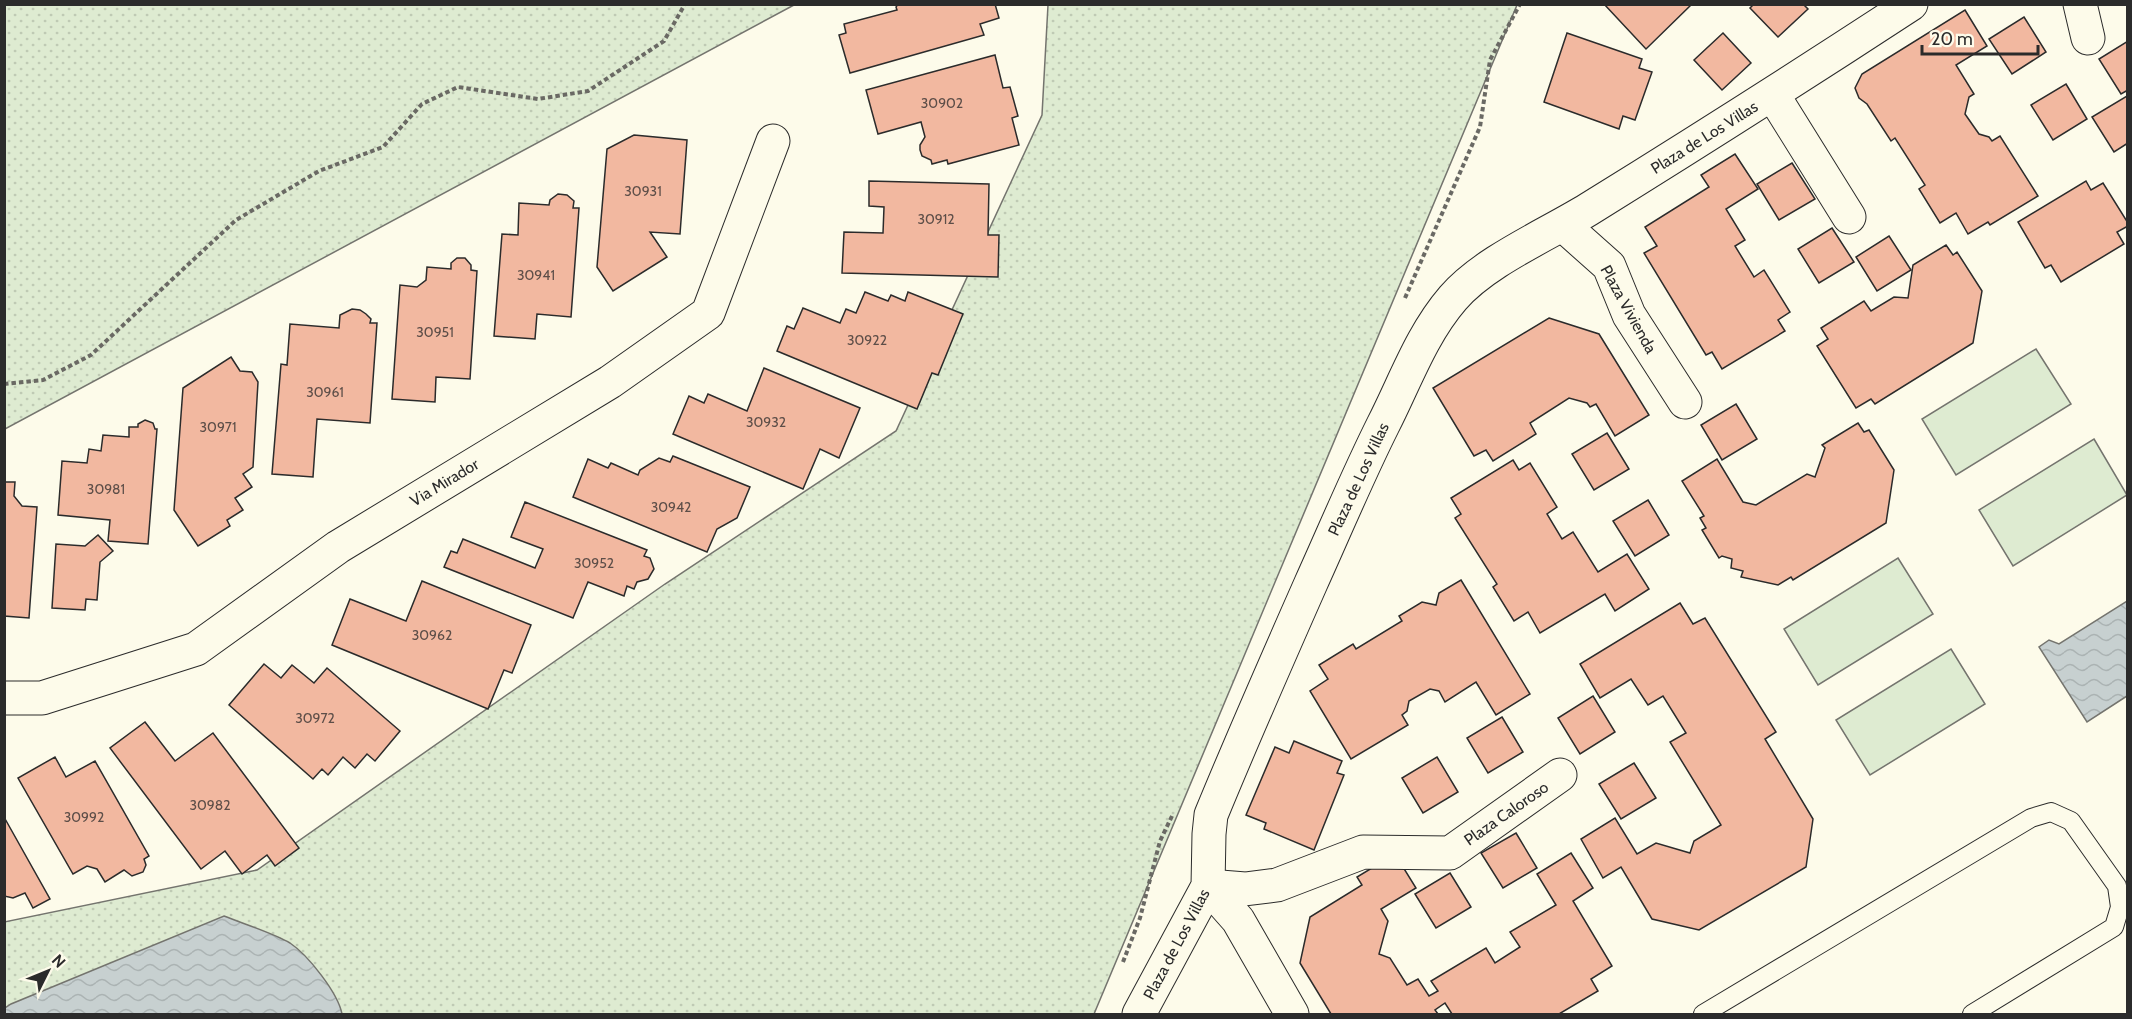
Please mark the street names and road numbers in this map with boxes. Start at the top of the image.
street label: Plaza de Los Villas [1647,97,1762,178]
street label: Plaza Vivienda [1596,262,1661,357]
street label: Plaza de Los Villas [1324,419,1393,539]
street label: Via Mirador [406,454,483,510]
street label: Plaza Caloroso [1461,777,1552,849]
street label: Plaza de Los Villas [1139,885,1214,1003]

